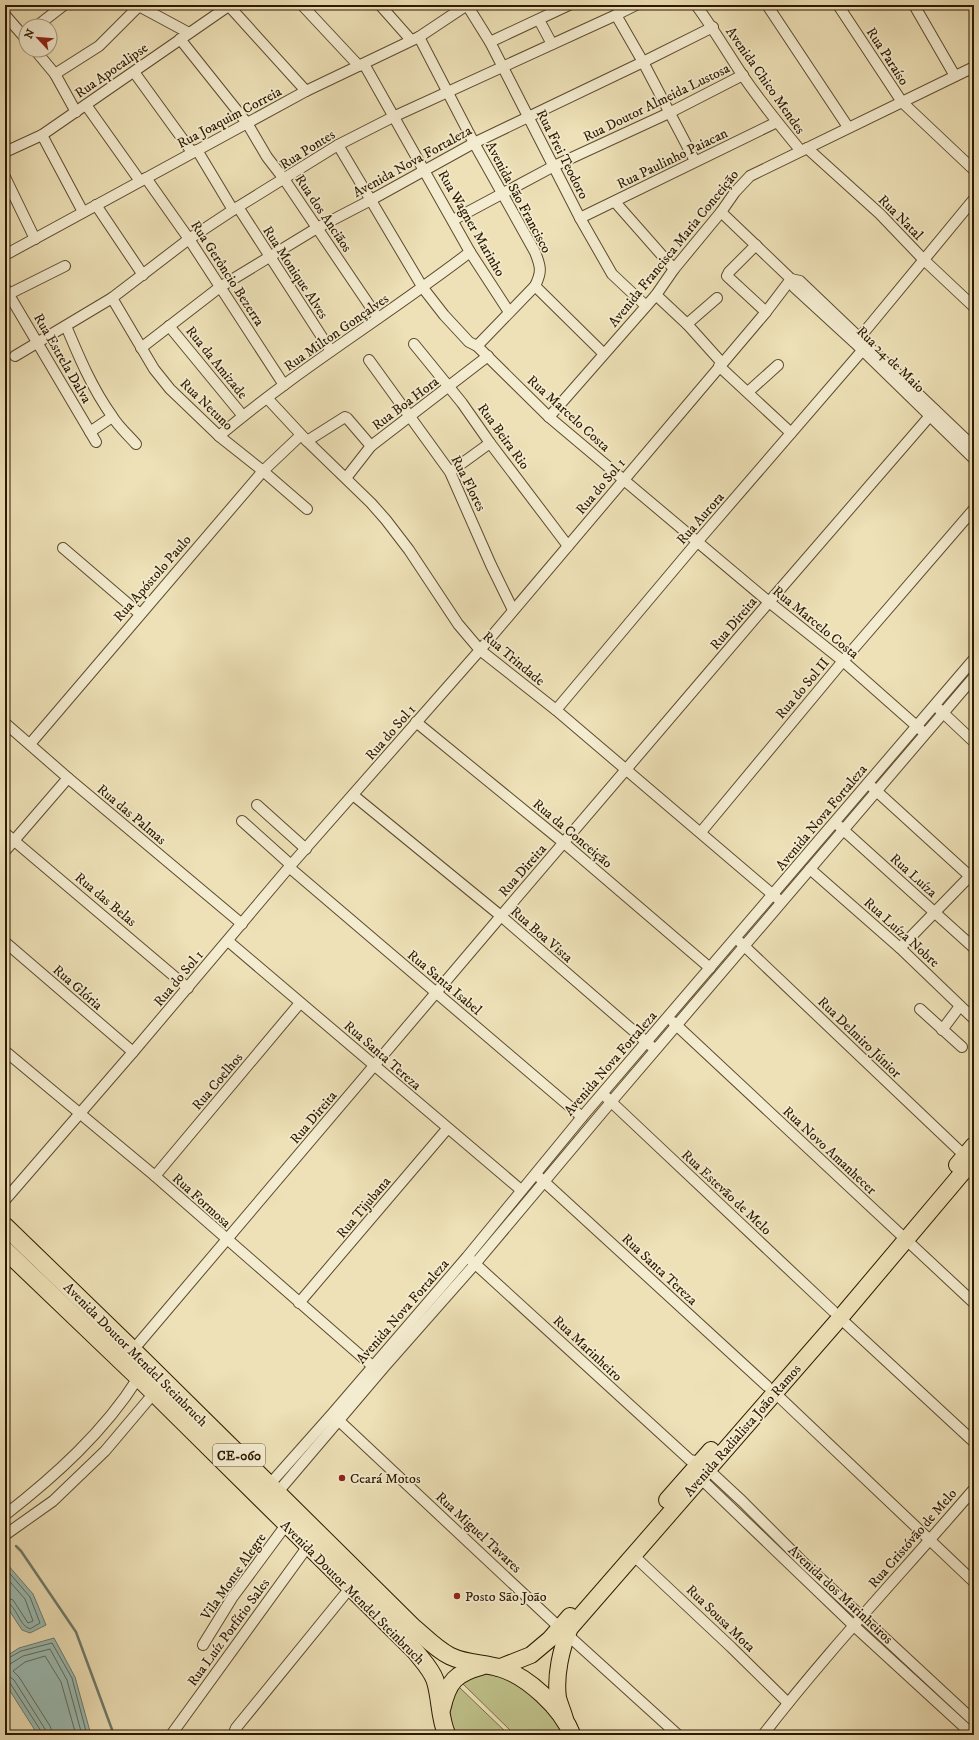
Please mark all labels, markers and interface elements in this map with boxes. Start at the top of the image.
north arrow [18,18,58,58]
street label: Avenida Chico Mendes [721,24,809,138]
street label: Rua Paraíso [862,24,913,89]
text: N [22,27,38,41]
street label: Rua Apocalipse [72,39,152,103]
street label: Rua Doutor Almeida Lustosa [580,60,733,146]
street label: Rua Joaquim Correia [174,83,285,153]
street label: Rua Frei Teodoro [532,107,592,202]
street label: Avenida Nova Fortaleza [350,122,475,202]
street label: Rua Paulinho Paiacan [614,124,731,194]
street label: Rua Pontes [277,126,339,174]
street label: Avenida São Francisco [481,139,555,257]
street label: Avenida Francisca Maria Conceição [605,166,743,331]
street label: Rua Wagner Marinho [433,167,509,280]
street label: Rua dos Anciãos [291,171,356,256]
street label: Rua Natal [874,191,927,245]
street label: Rua Gerôncio Bezerra [186,217,268,330]
street label: Rua Monique Alves [258,223,332,323]
street label: Rua Milton Gonçalves [281,290,393,376]
street label: Rua Estrela Dalva [29,310,95,407]
street label: Rua da Amizade [181,322,251,403]
street label: Rua 24 de Maio [852,323,928,397]
street label: Rua Marcelo Costa [523,372,614,456]
street label: Rua Boa Hora [369,373,443,435]
street label: Rua Netuno [176,375,237,435]
street label: Rua Beira Rio [473,400,533,473]
street label: Rua Flores [446,453,490,515]
street label: Rua do Sol 1 [572,455,630,519]
street label: Rua Aurora [673,489,729,549]
street label: Rua Apóstolo Paulo [110,531,196,626]
street label: Rua Marcelo Costa [769,582,862,663]
street label: Rua Direita [706,593,761,654]
street label: Rua Trindade [478,627,548,690]
street label: Rua do Sol II [772,654,834,723]
street label: Rua do Sol 1 [362,701,420,764]
street label: Avenida Nova Fortaleza [772,761,871,874]
street label: Rua das Palmas [93,781,170,849]
street label: Rua da Conceição [529,795,616,872]
street label: Rua Direita [495,841,551,901]
street label: Rua Luíza [886,850,941,902]
street label: Rua das Belas [71,869,140,931]
street label: Rua Luíza Nobre [860,894,943,972]
street label: Rua Boa Vista [506,903,576,967]
street label: Rua Santa Isabel [403,946,486,1020]
street label: Rua do Sol 1 [150,947,208,1011]
street label: Rua Glória [49,961,106,1014]
street label: Rua Delmiro Júnior [814,993,906,1083]
street label: Avenida Nova Fortaleza [560,1008,661,1120]
street label: Rua Santa Tereza [340,1017,425,1094]
street label: Rua Coelhos [188,1049,247,1114]
street label: Rua Direita [286,1087,341,1148]
street label: Rua Novo Amanhecer [779,1103,881,1199]
street label: Rua Estevão de Melo [677,1146,775,1239]
street label: Rua Formosa [168,1170,235,1232]
street label: Rua Tijubana [333,1173,395,1242]
street label: Rua Santa Tereza [618,1230,701,1309]
street label: Avenida Nova Fortaleza [352,1256,453,1368]
street label: Avenida Doutor Mendel Steinbruch [59,1279,212,1431]
street label: Rua Marinheiro [549,1312,626,1386]
street label: Avenida Radialista João Ramos [680,1360,806,1501]
road number: CE-060 [213,1444,265,1466]
place label: Ceará Motos [350,1470,421,1488]
marker: Ceará Motos [337,1473,347,1483]
street label: Rua Cristóvão de Melo [865,1485,961,1592]
street label: Rua Miguel Tavares [432,1488,525,1577]
street label: Avenida Doutor Mendel Steinbruch [276,1517,429,1669]
street label: Vila Monte Alegre [197,1529,271,1624]
street label: Avenida dos Marinheiros [784,1541,897,1648]
street label: Rua Luíz Porfírio Sales [184,1575,274,1690]
street label: Rua Sousa Mota [682,1581,759,1656]
place label: Posto São João [465,1588,547,1606]
marker: Posto São João [452,1591,462,1601]

